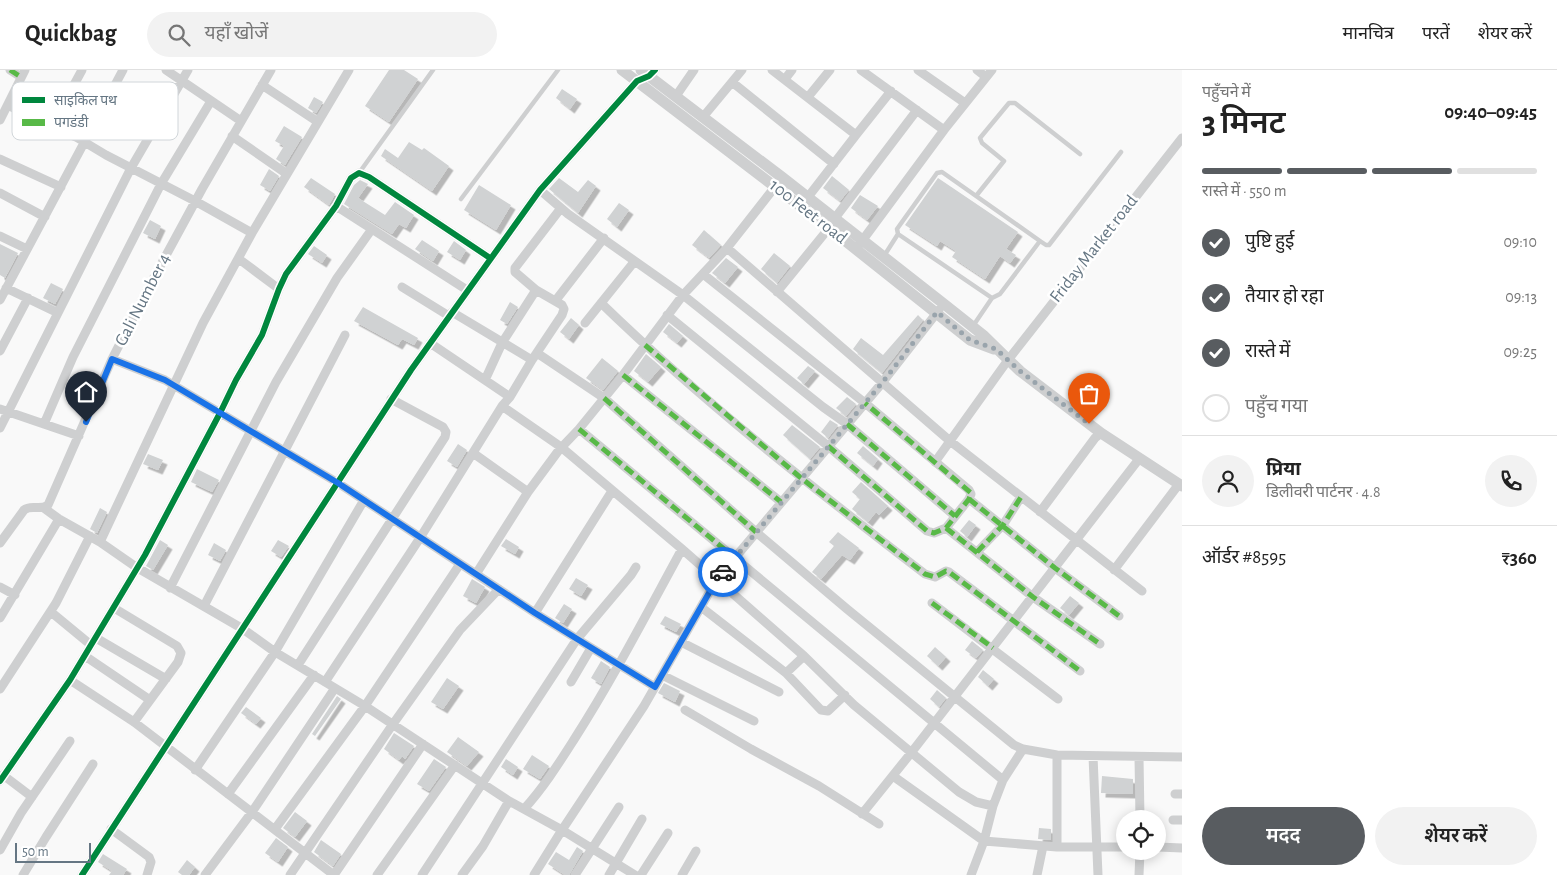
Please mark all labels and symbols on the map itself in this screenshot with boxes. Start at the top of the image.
legend [12,82,178,140]
text: साइकिल पथ [54,92,118,108]
text: पगडंडी [54,114,89,130]
street label: 100 Feet road [766,176,850,248]
street label: Friday Market road [1047,192,1141,306]
street label: Gali Number 4 [112,251,174,349]
pin [65,371,107,422]
pin [1068,373,1110,424]
courier [698,547,748,597]
scale bar [15,840,91,863]

